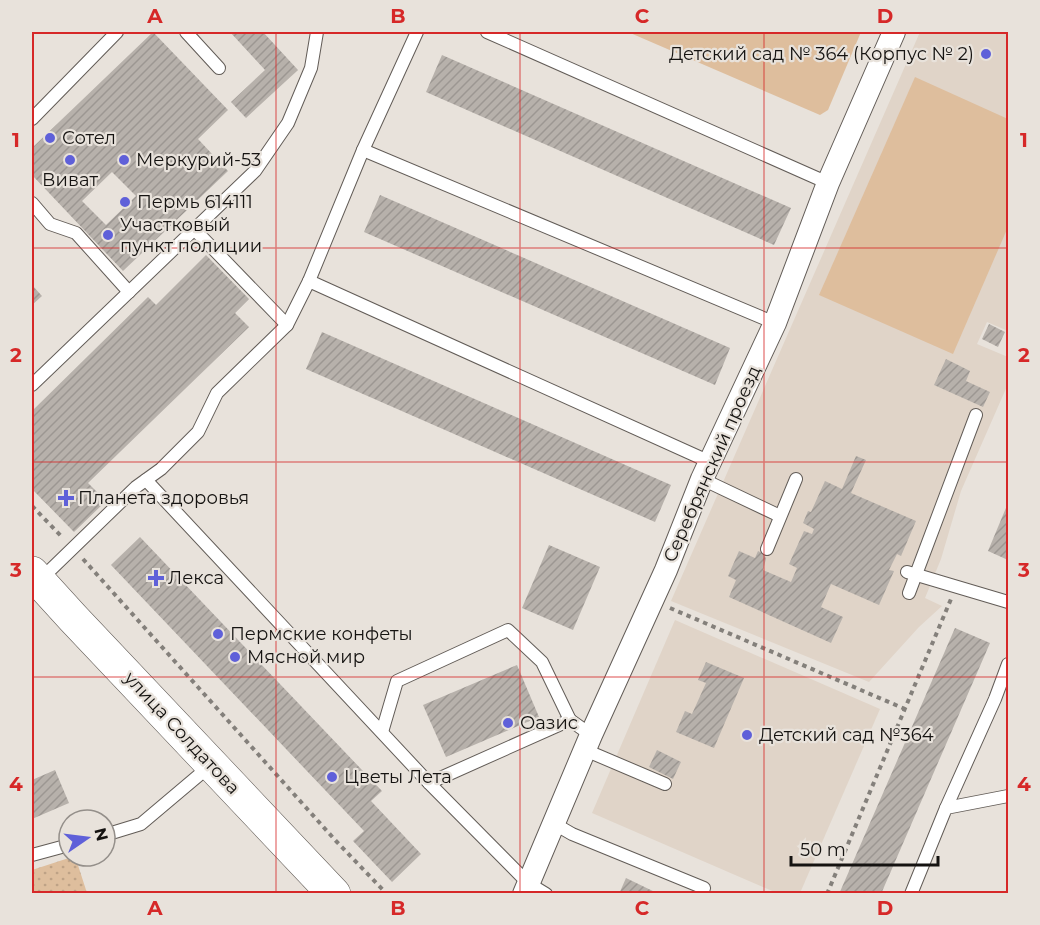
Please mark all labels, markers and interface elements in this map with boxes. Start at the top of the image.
text: A [146,4,163,28]
text: B [390,4,406,28]
text: C [635,4,650,28]
text: D [877,4,893,28]
place label: Детский сад № 364 (Корпус № 2) [669,43,974,65]
marker: Детский сад № 364 (Корпус № 2) [979,47,993,61]
place label: Сотел [62,127,116,149]
text: 1 [12,128,20,152]
text: 1 [1020,128,1028,152]
marker: Сотел [43,131,57,145]
place label: Меркурий-53 [136,149,261,171]
marker: Виват [63,153,77,167]
marker: Меркурий-53 [117,153,131,167]
place label: Виват [42,169,98,191]
place label: Пермь 614111 [137,191,253,213]
marker: Пермь 614111 [118,195,132,209]
place label: Участковый пункт полиции [120,214,262,257]
marker: Участковый пункт полиции [101,228,115,242]
text: 2 [10,343,22,367]
text: 2 [1018,343,1030,367]
street label: Серебрянский проезд [659,362,765,566]
place label: Планета здоровья [78,487,249,509]
marker: Планета здоровья [59,491,73,505]
text: 3 [9,558,22,582]
text: 3 [1017,558,1030,582]
place label: Лекса [168,567,224,589]
marker: Лекса [149,571,163,585]
place label: Пермские конфеты [230,623,413,645]
marker: Пермские конфеты [211,627,225,641]
place label: Мясной мир [247,646,365,668]
marker: Мясной мир [228,650,242,664]
street label: улица Солдатова [119,666,244,799]
place label: Оазис [520,712,578,734]
marker: Оазис [501,716,515,730]
place label: Детский сад №364 [759,724,934,746]
marker: Детский сад №364 [740,728,754,742]
place label: Цветы Лета [344,766,452,788]
marker: Цветы Лета [325,770,339,784]
text: 4 [9,772,23,796]
text: 4 [1017,772,1031,796]
north arrow [57,808,117,868]
text: N [90,826,112,843]
scale bar [791,829,938,867]
text: 50 m [800,839,846,861]
text: A [146,896,163,920]
text: B [390,896,406,920]
text: C [635,896,650,920]
text: D [877,896,893,920]

